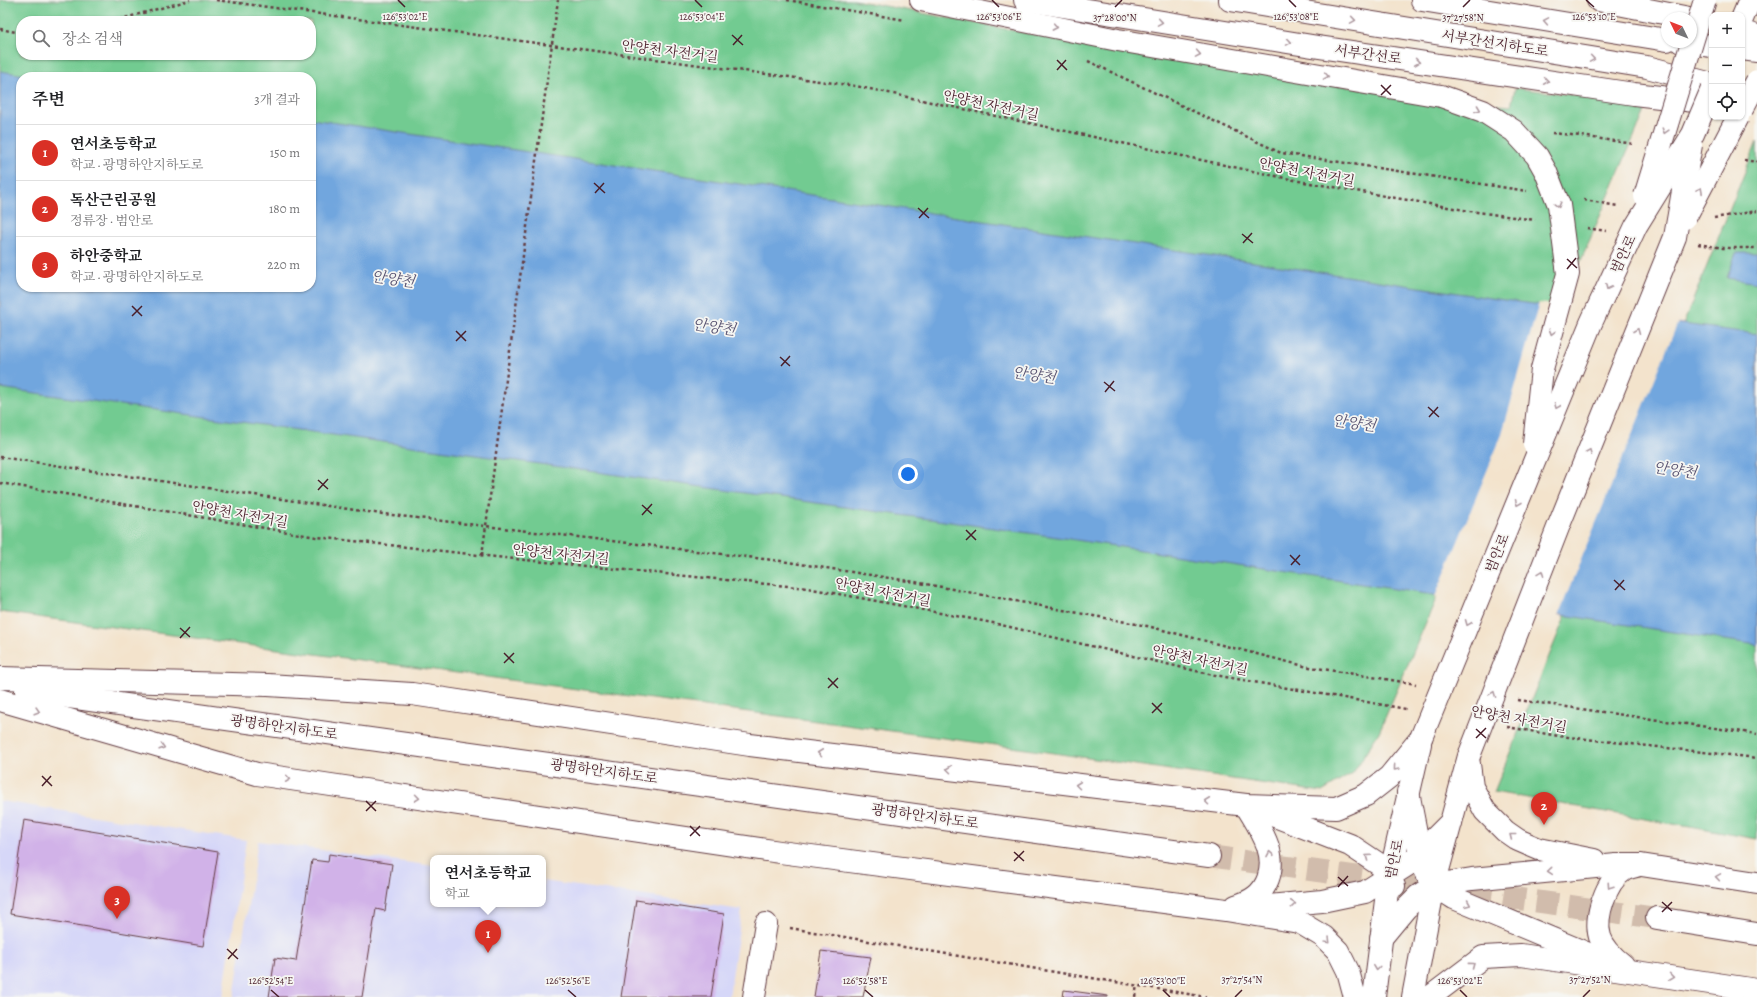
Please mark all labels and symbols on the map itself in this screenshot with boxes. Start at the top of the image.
text: 126°53'02"E [383,10,428,23]
text: 126°53'04"E [680,10,724,23]
text: 126°53'06"E [977,10,1022,23]
text: 126°53'08"E [1273,10,1319,23]
text: 126°53'10"E [1572,10,1616,23]
text: 37°28'00"N [1093,11,1137,24]
text: 37°27'58"N [1442,11,1484,24]
north arrow [1661,12,1697,48]
one-way arrow [1350,15,1356,23]
one-way arrow [1157,17,1163,26]
one-way arrow [1542,17,1549,26]
one-way arrow [1052,23,1058,31]
street label: 서부간선지하도로 [1440,26,1550,61]
street label: 안양천 자전거길 [620,36,719,67]
one-way arrow [1286,37,1292,46]
street label: 서부간선로 [1333,40,1403,69]
one-way arrow [1195,49,1201,58]
one-way arrow [1589,54,1595,62]
one-way arrow [1414,57,1420,66]
one-way arrow [1323,71,1329,80]
one-way arrow [1543,76,1549,85]
street label: 안양천 자전거길 [941,86,1041,125]
one-way arrow [1475,105,1482,113]
one-way arrow [1661,127,1670,134]
street label: 안양천 자전거길 [1257,154,1357,191]
one-way arrow [1695,187,1703,195]
one-way arrow [1554,202,1562,209]
street label: 범안로 [1606,231,1641,277]
water label: 안양천 [370,266,417,292]
one-way arrow [1605,282,1613,290]
water label: 안양천 [691,314,738,340]
one-way arrow [1633,328,1641,335]
one-way arrow [1548,329,1557,336]
water label: 안양천 [1011,362,1058,388]
one-way arrow [1554,403,1562,410]
water label: 안양천 [1331,410,1378,436]
one-way arrow [1584,449,1592,456]
water label: 안양천 [1652,457,1699,483]
your location [898,464,918,484]
street label: 안양천 자전거길 [190,497,290,532]
one-way arrow [1514,499,1522,506]
street label: 범안로 [1481,530,1514,576]
street label: 안양천 자전거길 [511,540,610,569]
one-way arrow [1536,569,1544,576]
street label: 안양천 자전거길 [833,574,933,611]
one-way arrow [1465,619,1473,626]
street label: 안양천 자전거길 [1150,641,1250,680]
one-way arrow [1489,690,1497,697]
street label: 안양천 자전거길 [1469,702,1569,737]
one-way arrow [34,706,41,715]
street label: 광명하안지하도로 [229,711,339,744]
one-way arrow [159,742,166,751]
one-way arrow [817,749,823,758]
street label: 광명하안지하도로 [549,755,659,788]
one-way arrow [1394,764,1401,771]
one-way arrow [946,765,952,774]
one-way arrow [285,774,291,783]
one-way arrow [1075,781,1081,790]
pin: 2 [1531,792,1557,825]
one-way arrow [414,793,420,802]
one-way arrow [1204,796,1210,805]
street label: 광명하안지하도로 [870,800,980,833]
one-way arrow [1510,834,1517,841]
street label: 범안로 [1381,837,1408,881]
one-way arrow [1266,851,1275,857]
one-way arrow [1365,854,1372,862]
one-way arrow [1547,866,1553,875]
one-way arrow [1715,873,1722,882]
one-way arrow [1607,882,1615,889]
pin: 3 [104,886,130,919]
one-way arrow [1290,900,1296,909]
one-way arrow [1464,900,1471,908]
pin: 1 [475,920,501,953]
one-way arrow [1323,936,1331,944]
one-way arrow [1468,962,1475,969]
one-way arrow [1373,965,1382,971]
one-way arrow [1668,972,1674,981]
text: 37°27'54"N [1221,973,1263,986]
text: 37°27'52"N [1569,973,1611,986]
text: 126°52'54"E [249,974,293,987]
text: 126°52'56"E [546,974,590,987]
text: 126°52'58"E [843,974,887,987]
text: 126°53'00"E [1140,974,1186,987]
text: 126°53'02"E [1438,974,1483,987]

